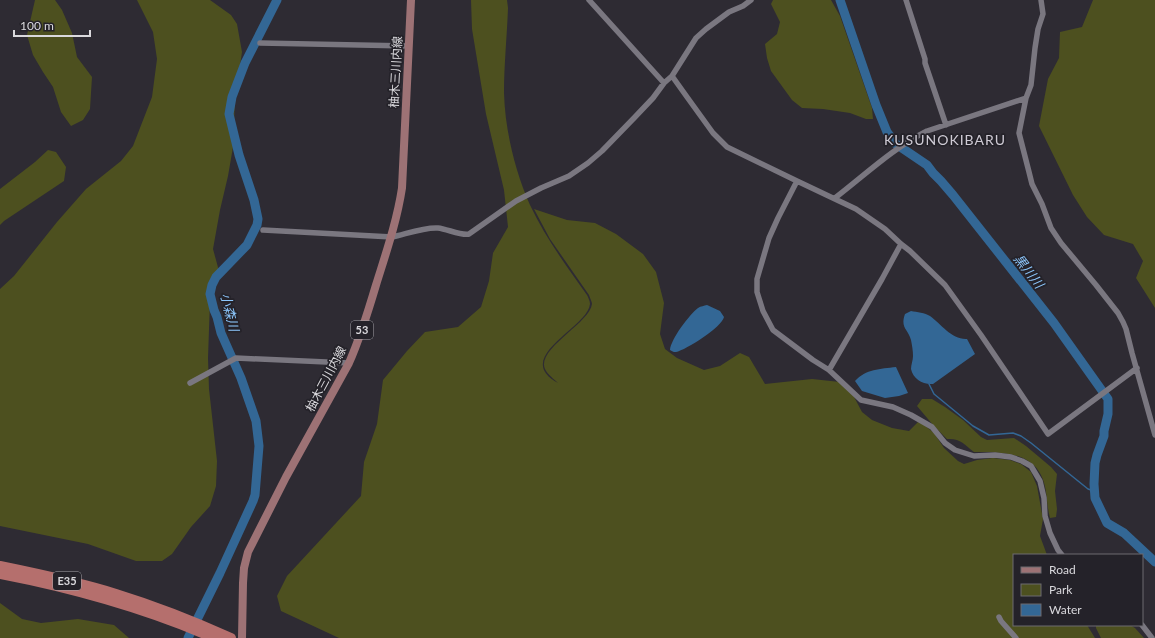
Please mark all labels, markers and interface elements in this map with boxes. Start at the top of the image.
scale bar [14,12,90,38]
text: 100 m [20,18,54,33]
street label: 柚木三川内線 [386,36,405,108]
district label: KUSUNOKIBARU [884,131,1006,148]
water label: 黒川川 [1011,251,1049,293]
water label: 小森川 [218,291,243,335]
road number: 53 [351,321,373,339]
street label: 柚木三川内線 [302,343,349,414]
legend [1013,554,1143,626]
text: Road [1049,562,1076,577]
road number: E35 [53,572,81,590]
text: Park [1049,582,1073,597]
text: Water [1049,602,1082,617]

